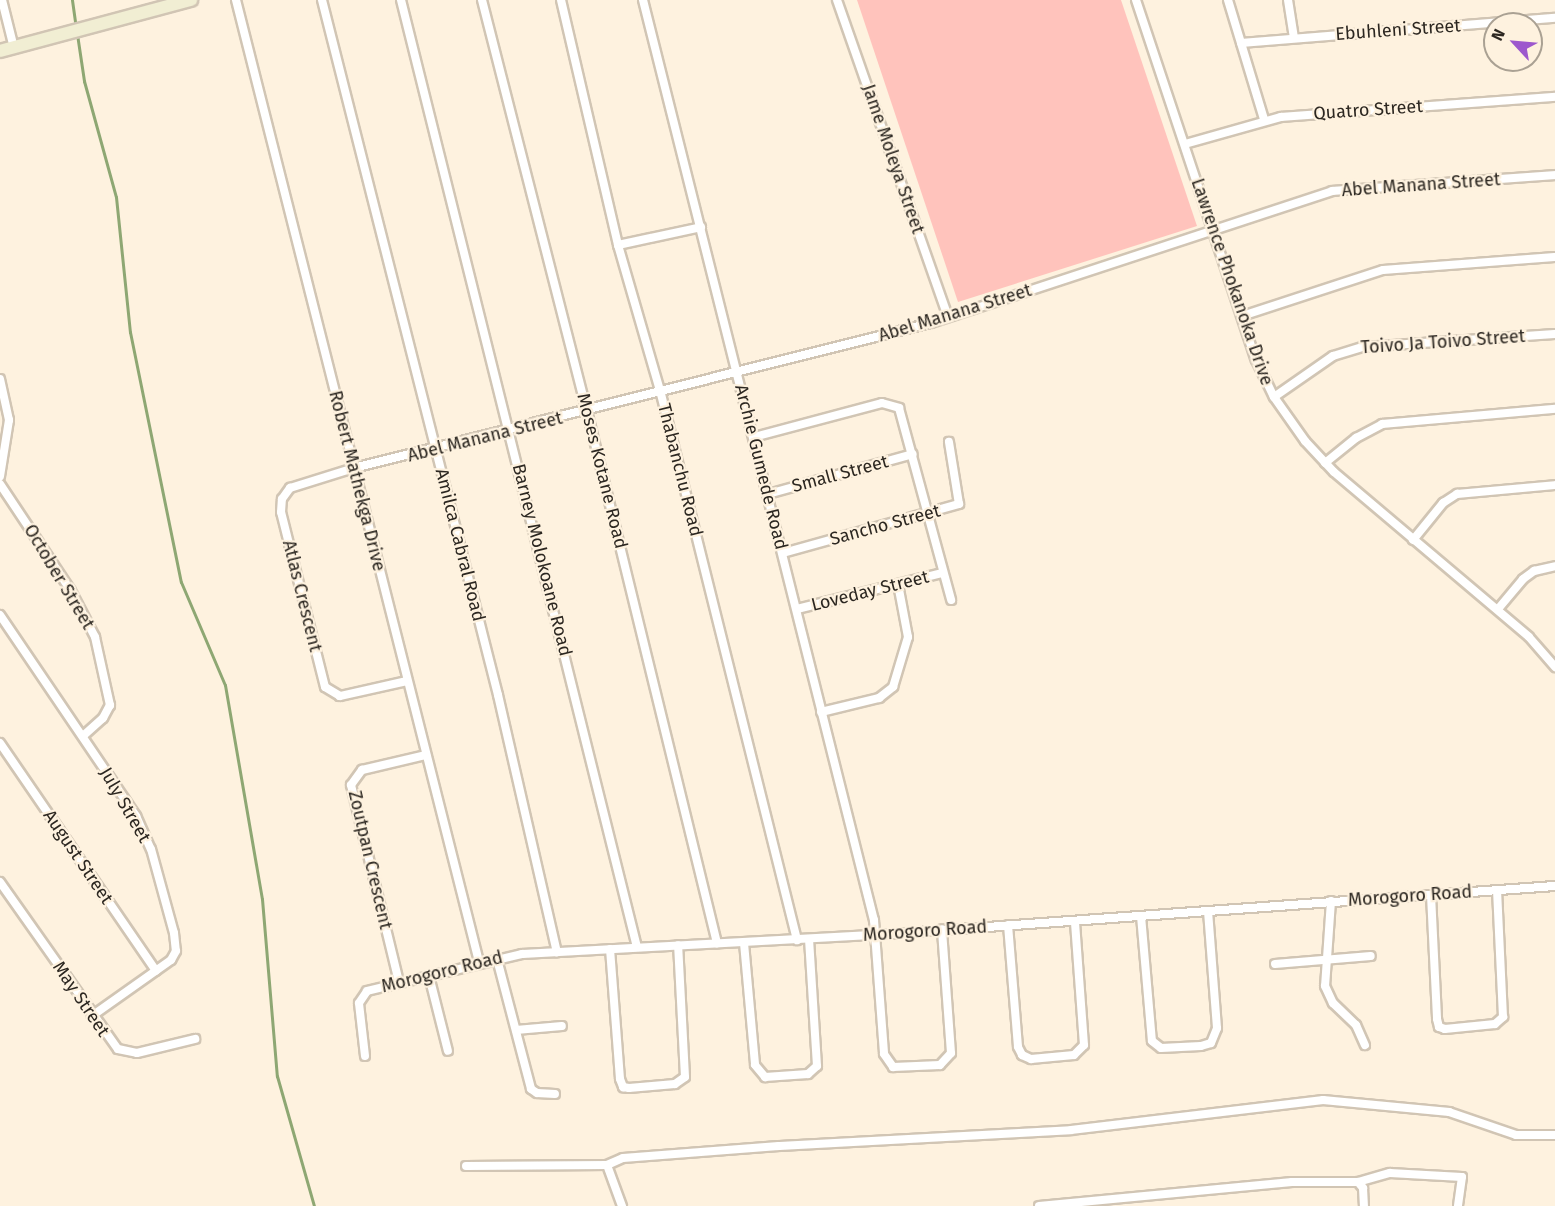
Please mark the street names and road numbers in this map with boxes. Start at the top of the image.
street label: Ebuhleni Street [1335,15,1461,45]
street label: Jame Moleya Street [857,81,929,237]
street label: Quatro Street [1313,95,1423,125]
street label: Abel Manana Street [1341,169,1501,201]
street label: Lawrence Phokanoka Drive [1186,176,1278,388]
street label: Abel Manana Street [876,279,1034,347]
street label: Toivo Ja Toivo Street [1360,325,1526,359]
street label: Archie Gumede Road [730,382,792,552]
street label: Robert Mathekga Drive [324,388,390,574]
street label: Moses Kotane Road [572,391,632,551]
street label: Thabanchu Road [653,401,707,539]
street label: Abel Manana Street [405,407,565,467]
street label: Small Street [789,451,891,497]
street label: Barney Molokoane Road [508,462,576,658]
street label: Amilca Cabral Road [431,466,489,624]
street label: Sancho Street [827,500,943,550]
street label: October Street [19,520,99,634]
street label: Atlas Crescent [278,538,326,654]
street label: Loveday Street [809,566,931,616]
street label: July Street [95,763,155,847]
street label: Zoutpan Crescent [344,789,396,931]
street label: August Street [39,806,117,908]
street label: Morogoro Road [1347,881,1473,911]
street label: Morogoro Road [862,916,988,946]
street label: Morogoro Road [379,946,505,998]
street label: May Street [48,957,114,1041]

